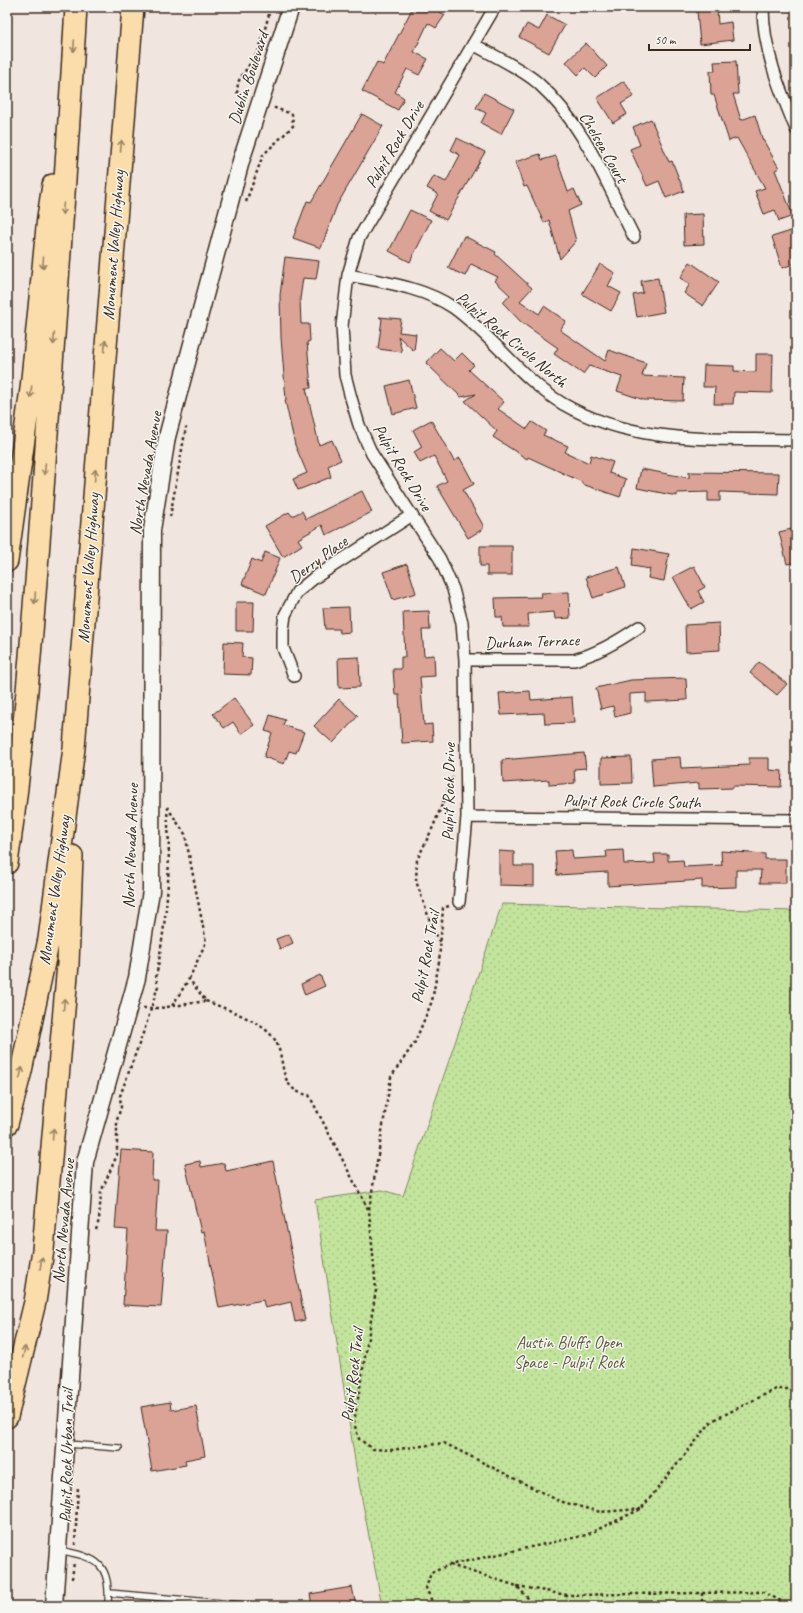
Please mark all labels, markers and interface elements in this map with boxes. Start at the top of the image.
scale bar [649,26,750,52]
street label: Dublin Boulevard [224,27,274,127]
text: 50 m [655,32,677,48]
one-way arrow [70,39,77,52]
street label: Pulpit Rock Drive [360,96,429,192]
street label: Chelsea Court [575,108,634,189]
one-way arrow [118,140,125,153]
street label: Monument Valley Highway [98,168,129,321]
one-way arrow [60,202,67,215]
one-way arrow [40,256,47,269]
street label: Pulpit Rock Circle North [452,287,573,393]
one-way arrow [51,332,58,345]
one-way arrow [102,340,109,353]
one-way arrow [27,385,35,398]
street label: North Nevada Avenue [124,408,167,536]
street label: Pulpit Rock Drive [368,420,438,516]
one-way arrow [41,462,48,475]
one-way arrow [92,469,99,482]
street label: Monument Valley Highway [73,491,104,644]
street label: Derry Place [285,530,353,588]
one-way arrow [31,591,38,604]
street label: Durham Terrace [485,629,581,654]
street label: Pulpit Rock Drive [437,741,460,841]
street label: North Nevada Avenue [118,782,143,909]
street label: Pulpit Rock Circle South [563,790,702,813]
street label: Monument Valley Highway [34,813,76,966]
street label: Pulpit Rock Trail [406,906,445,1005]
one-way arrow [61,998,68,1011]
one-way arrow [17,1067,25,1080]
one-way arrow [50,1128,57,1141]
street label: North Nevada Avenue [48,1156,80,1284]
one-way arrow [37,1257,45,1270]
street label: Pulpit Rock Trail [336,1324,369,1423]
park label: Austin Bluffs Open Space - Pulpit Rock [514,1332,626,1373]
one-way arrow [20,1346,28,1359]
street label: Pulpit Rock Urban Trail [55,1386,78,1523]

